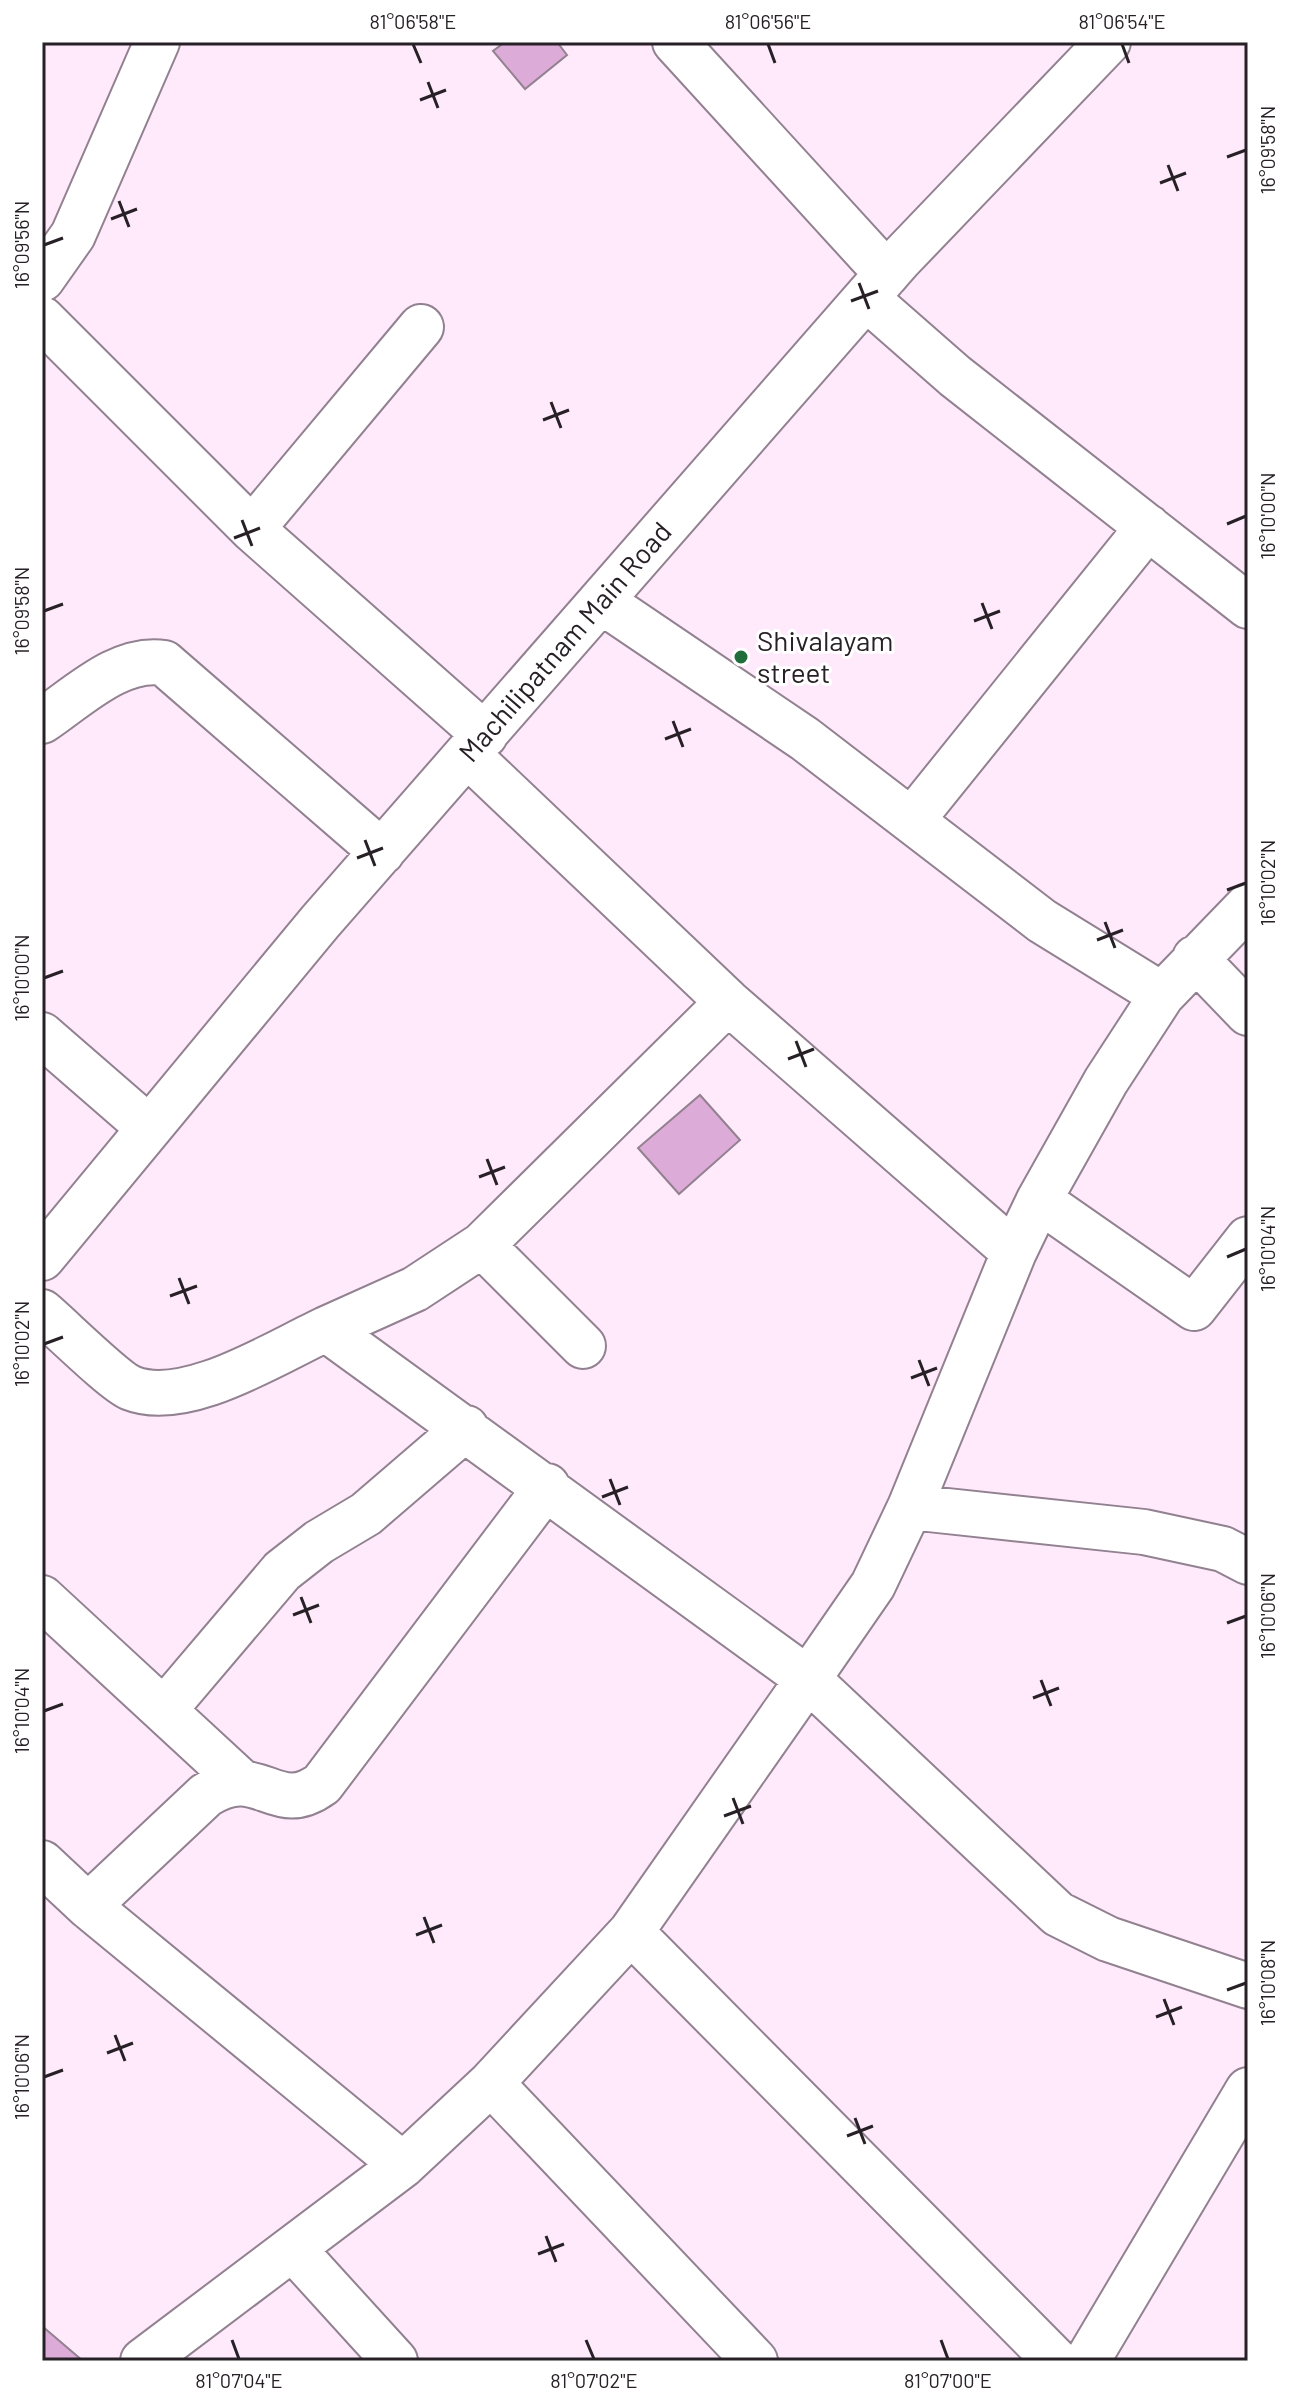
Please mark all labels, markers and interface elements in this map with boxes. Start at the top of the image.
text: 81°06'58"E [370,9,456,33]
text: 81°06'56"E [725,9,811,33]
text: 81°06'54"E [1078,9,1166,33]
text: 16°09'58"N [1255,106,1279,194]
text: 16°09'56"N [9,201,33,289]
text: 16°10'00"N [1255,472,1279,560]
street label: Machilipatnam Main Road [451,514,678,768]
text: 16°09'58"N [9,567,33,655]
place label: Shivalayam street [757,623,894,689]
marker: Shivalayam street [732,648,750,666]
text: 16°10'02"N [1255,840,1279,926]
text: 16°10'00"N [9,934,33,1022]
text: 16°10'04"N [1255,1206,1279,1292]
text: 16°10'02"N [9,1301,33,1387]
text: 16°10'06"N [1255,1573,1279,1659]
text: 16°10'04"N [9,1668,33,1754]
text: 16°10'08"N [1255,1940,1279,2026]
text: 16°10'06"N [9,2034,33,2120]
text: 81°07'04"E [195,2368,283,2392]
text: 81°07'02"E [550,2368,638,2392]
text: 81°07'00"E [904,2368,992,2392]

